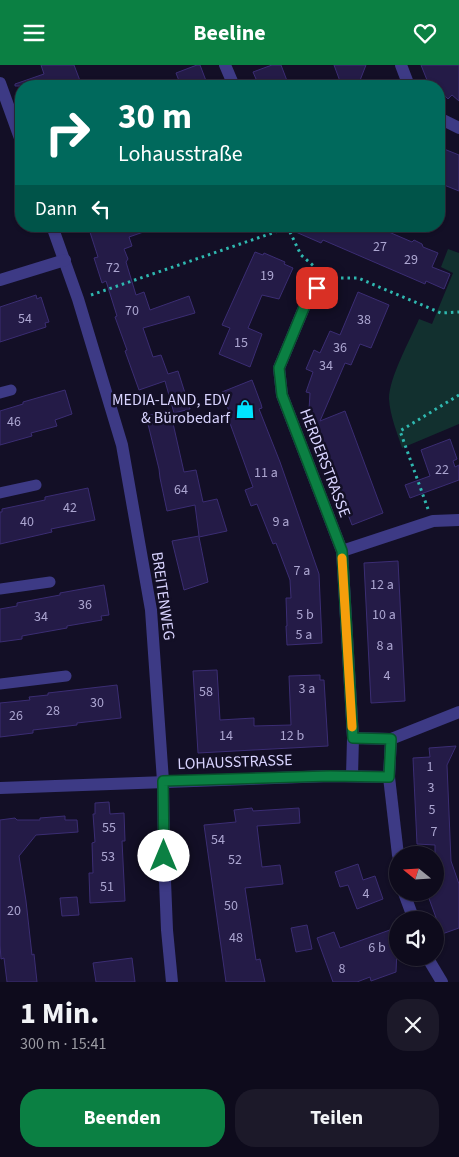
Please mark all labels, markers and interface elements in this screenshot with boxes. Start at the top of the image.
text: Beeline [193,17,266,49]
icon: menu [20,19,48,47]
icon: heart [411,19,439,47]
text: 30 m [118,92,192,142]
icon: right [35,100,100,165]
text: Lohausstraße [118,138,243,170]
icon: left [87,195,115,223]
text: Dann [35,196,77,223]
house number: 27 [373,237,387,257]
house number: 29 [404,250,418,270]
house number: 72 [106,258,120,278]
house number: 19 [260,266,274,286]
pin [296,267,338,309]
icon: arrive [303,274,331,302]
house number: 70 [125,301,139,321]
house number: 54 [18,309,32,329]
house number: 38 [357,310,371,330]
house number: 15 [234,333,248,353]
house number: 36 [333,338,347,358]
house number: 34 [319,356,333,376]
place label: MEDIA-LAND, EDV & Bürobedarf [112,389,231,429]
shop icon: MEDIA-LAND, EDV & Bürobedarf [234,398,256,420]
street label: HERDERSTRASSE [294,405,356,521]
house number: 46 [7,412,21,432]
house number: 22 [435,460,449,480]
house number: 11 a [254,463,278,483]
house number: 64 [174,480,188,500]
house number: 42 [63,498,77,518]
house number: 40 [20,512,34,532]
house number: 9 a [273,512,289,532]
street label: BREITENWEG [146,550,180,642]
house number: 7 a [294,561,310,581]
house number: 12 a [370,575,394,595]
house number: 36 [78,595,92,615]
house number: 5 b [296,605,314,625]
house number: 10 a [372,605,396,625]
house number: 34 [34,607,48,627]
house number: 5 a [296,625,312,645]
house number: 8 a [377,636,393,656]
house number: 4 [384,666,391,686]
house number: 3 a [299,679,315,699]
house number: 58 [199,682,213,702]
house number: 30 [90,693,104,713]
house number: 28 [46,701,60,721]
house number: 26 [9,706,23,726]
house number: 14 [219,726,233,746]
house number: 12 b [280,726,304,746]
street label: LOHAUSSTRASSE [177,749,293,775]
house number: 1 [427,757,434,777]
house number: 3 [428,778,435,798]
house number: 5 [429,800,436,820]
house number: 55 [102,818,116,838]
house number: 7 [431,822,438,842]
position arrow [137,829,189,881]
house number: 54 [211,830,225,850]
north arrow [389,846,444,901]
map controls [389,846,444,966]
house number: 53 [101,847,115,867]
house number: 52 [228,850,242,870]
house number: 51 [100,877,114,897]
house number: 4 [363,884,370,904]
house number: 50 [224,896,238,916]
house number: 20 [7,901,21,921]
button: sound [389,911,444,966]
house number: 48 [229,928,243,948]
house number: 6 b [368,938,386,958]
house number: 8 [339,959,346,979]
text: 1 Min. [20,992,99,1035]
button: close [387,999,439,1051]
text: 300 m · 15:41 [20,1033,107,1055]
button: Beenden [20,1089,225,1147]
button: Teilen [235,1089,439,1147]

